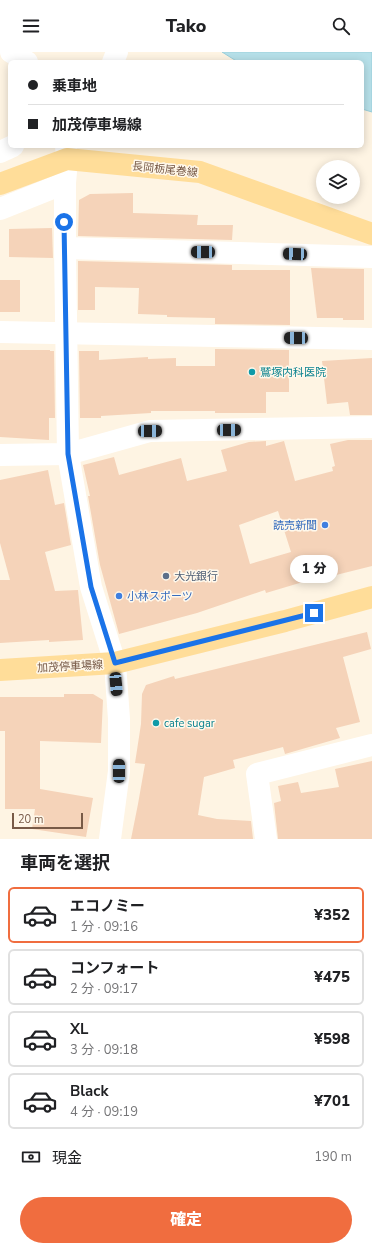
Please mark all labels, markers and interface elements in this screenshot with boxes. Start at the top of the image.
text: Tako [166,14,206,38]
icon: menu [20,15,42,37]
icon: search [330,15,352,37]
text: 乗車地 [52,76,97,96]
text: 加茂停車場線 [52,115,142,135]
street label: 長岡栃尾巻線 [131,159,199,180]
map controls [316,160,360,204]
button: layers [316,160,360,204]
route start [55,213,73,231]
car [191,246,215,258]
car [283,248,307,260]
car [284,332,308,344]
place label: 鷲塚内科医院 [260,365,326,380]
marker: 鷲塚内科医院 [247,367,257,377]
car [217,424,241,436]
car [138,425,162,437]
place label: 読売新聞 [273,518,317,533]
marker: 読売新聞 [320,520,330,530]
callout: 1 分 [290,555,338,583]
text: 1 分 [302,560,326,578]
place label: 大光銀行 [174,569,218,584]
marker: 大光銀行 [161,571,171,581]
place label: 小林スポーツ [127,589,193,604]
marker: 小林スポーツ [114,591,124,601]
route end [305,604,323,622]
street label: 加茂停車場線 [37,657,103,676]
car [109,672,123,696]
place label: cafe sugar [164,716,215,731]
marker: cafe sugar [151,718,161,728]
car [113,759,125,783]
scale bar [12,811,83,830]
text: 20 m [18,812,43,827]
text: 車両を選択 [20,851,110,875]
text: エコノミー [70,896,145,916]
icon: car [22,897,58,933]
text: ¥352 [314,905,350,925]
text: 1 分 · 09:16 [70,918,138,936]
text: コンフォート [70,958,160,978]
icon: car [22,959,58,995]
text: ¥475 [314,967,350,987]
text: 2 分 · 09:17 [70,980,138,998]
text: XL [70,1019,89,1039]
icon: car [22,1021,58,1057]
text: ¥598 [314,1029,350,1049]
text: 3 分 · 09:18 [70,1041,138,1059]
text: Black [70,1081,108,1101]
icon: car [22,1083,58,1119]
text: ¥701 [314,1091,350,1111]
text: 4 分 · 09:19 [70,1103,138,1121]
icon: cash [20,1146,42,1168]
text: 現金 [52,1148,82,1168]
text: 190 m [314,1148,352,1166]
button: 確定 [20,1197,352,1243]

